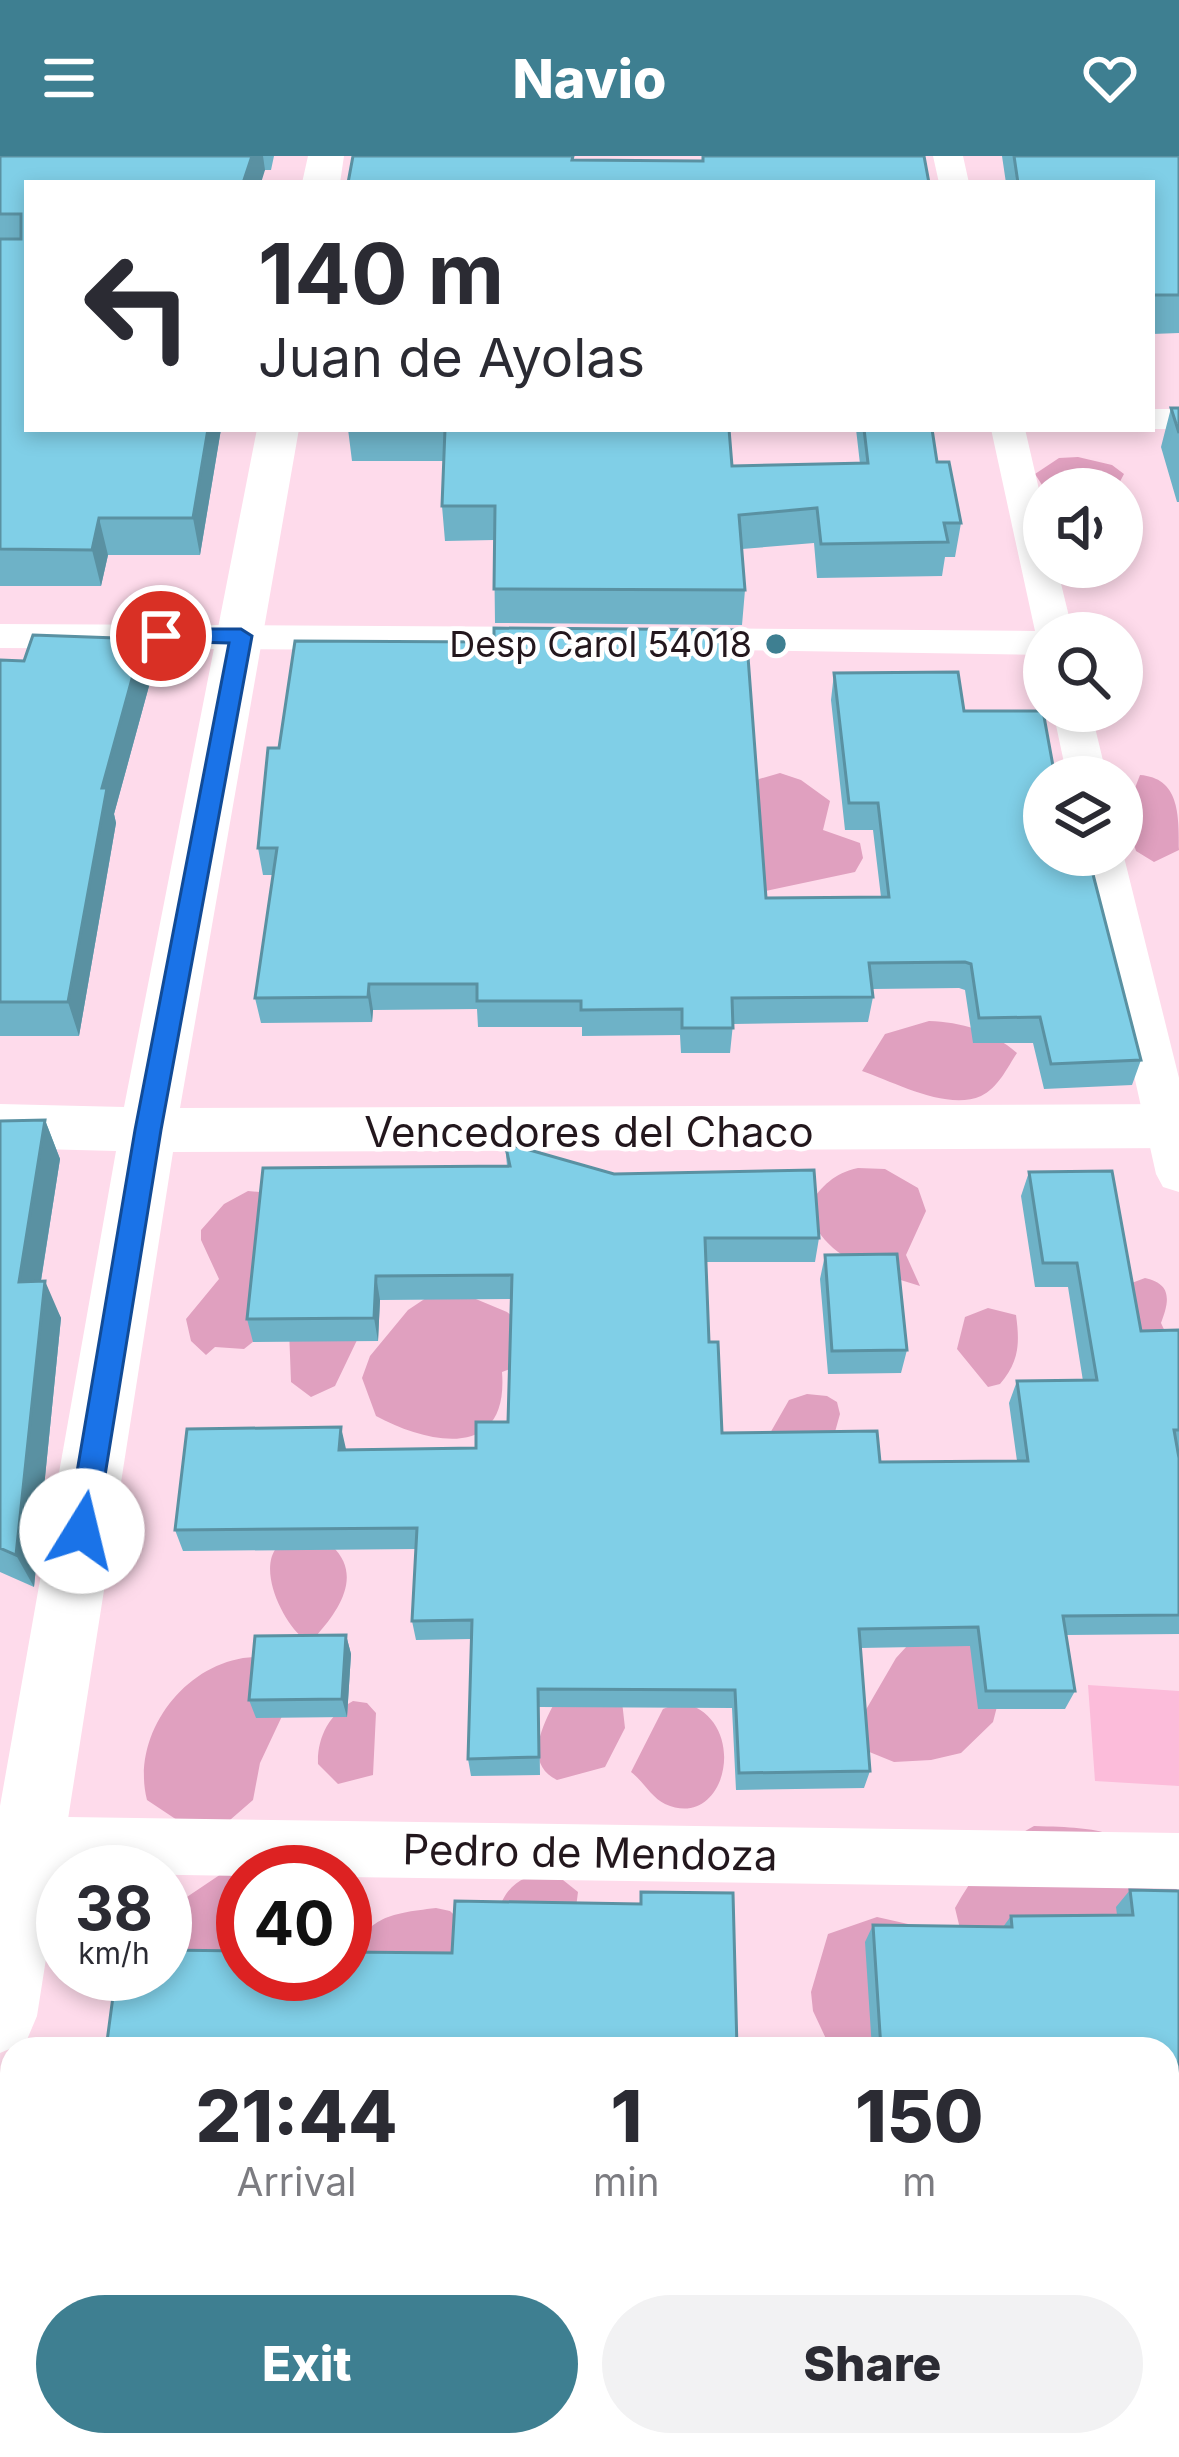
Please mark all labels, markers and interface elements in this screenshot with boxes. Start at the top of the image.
icon: menu [36,45,102,111]
icon: heart [1077,45,1143,111]
text: Navio [512,46,667,111]
text: 140 m [258,223,504,324]
icon: left [60,228,216,384]
text: Juan de Ayolas [258,325,645,390]
map controls [1023,468,1143,876]
button: sound [1023,468,1143,588]
pin [110,585,212,687]
icon: arrive [128,603,194,669]
button: search [1023,612,1143,732]
place label: Desp Carol 54018 [449,622,752,666]
marker: Desp Carol 54018 [763,631,789,657]
button: layers [1023,756,1143,876]
street label: Vencedores del Chaco [364,1106,814,1157]
position arrow [19,1468,145,1594]
street label: Pedro de Mendoza [402,1823,778,1881]
speed limit sign: 40 [216,1845,372,2001]
text: 38 [75,1872,153,1944]
text: km/h [78,1935,150,1971]
text: 21:44 [195,2072,398,2159]
text: 1 [610,2072,642,2159]
text: 150 [855,2072,984,2159]
text: Arrival [236,2158,357,2205]
text: min [593,2158,660,2205]
text: m [902,2158,936,2205]
button: Exit [36,2295,578,2433]
button: Share [602,2295,1143,2433]

